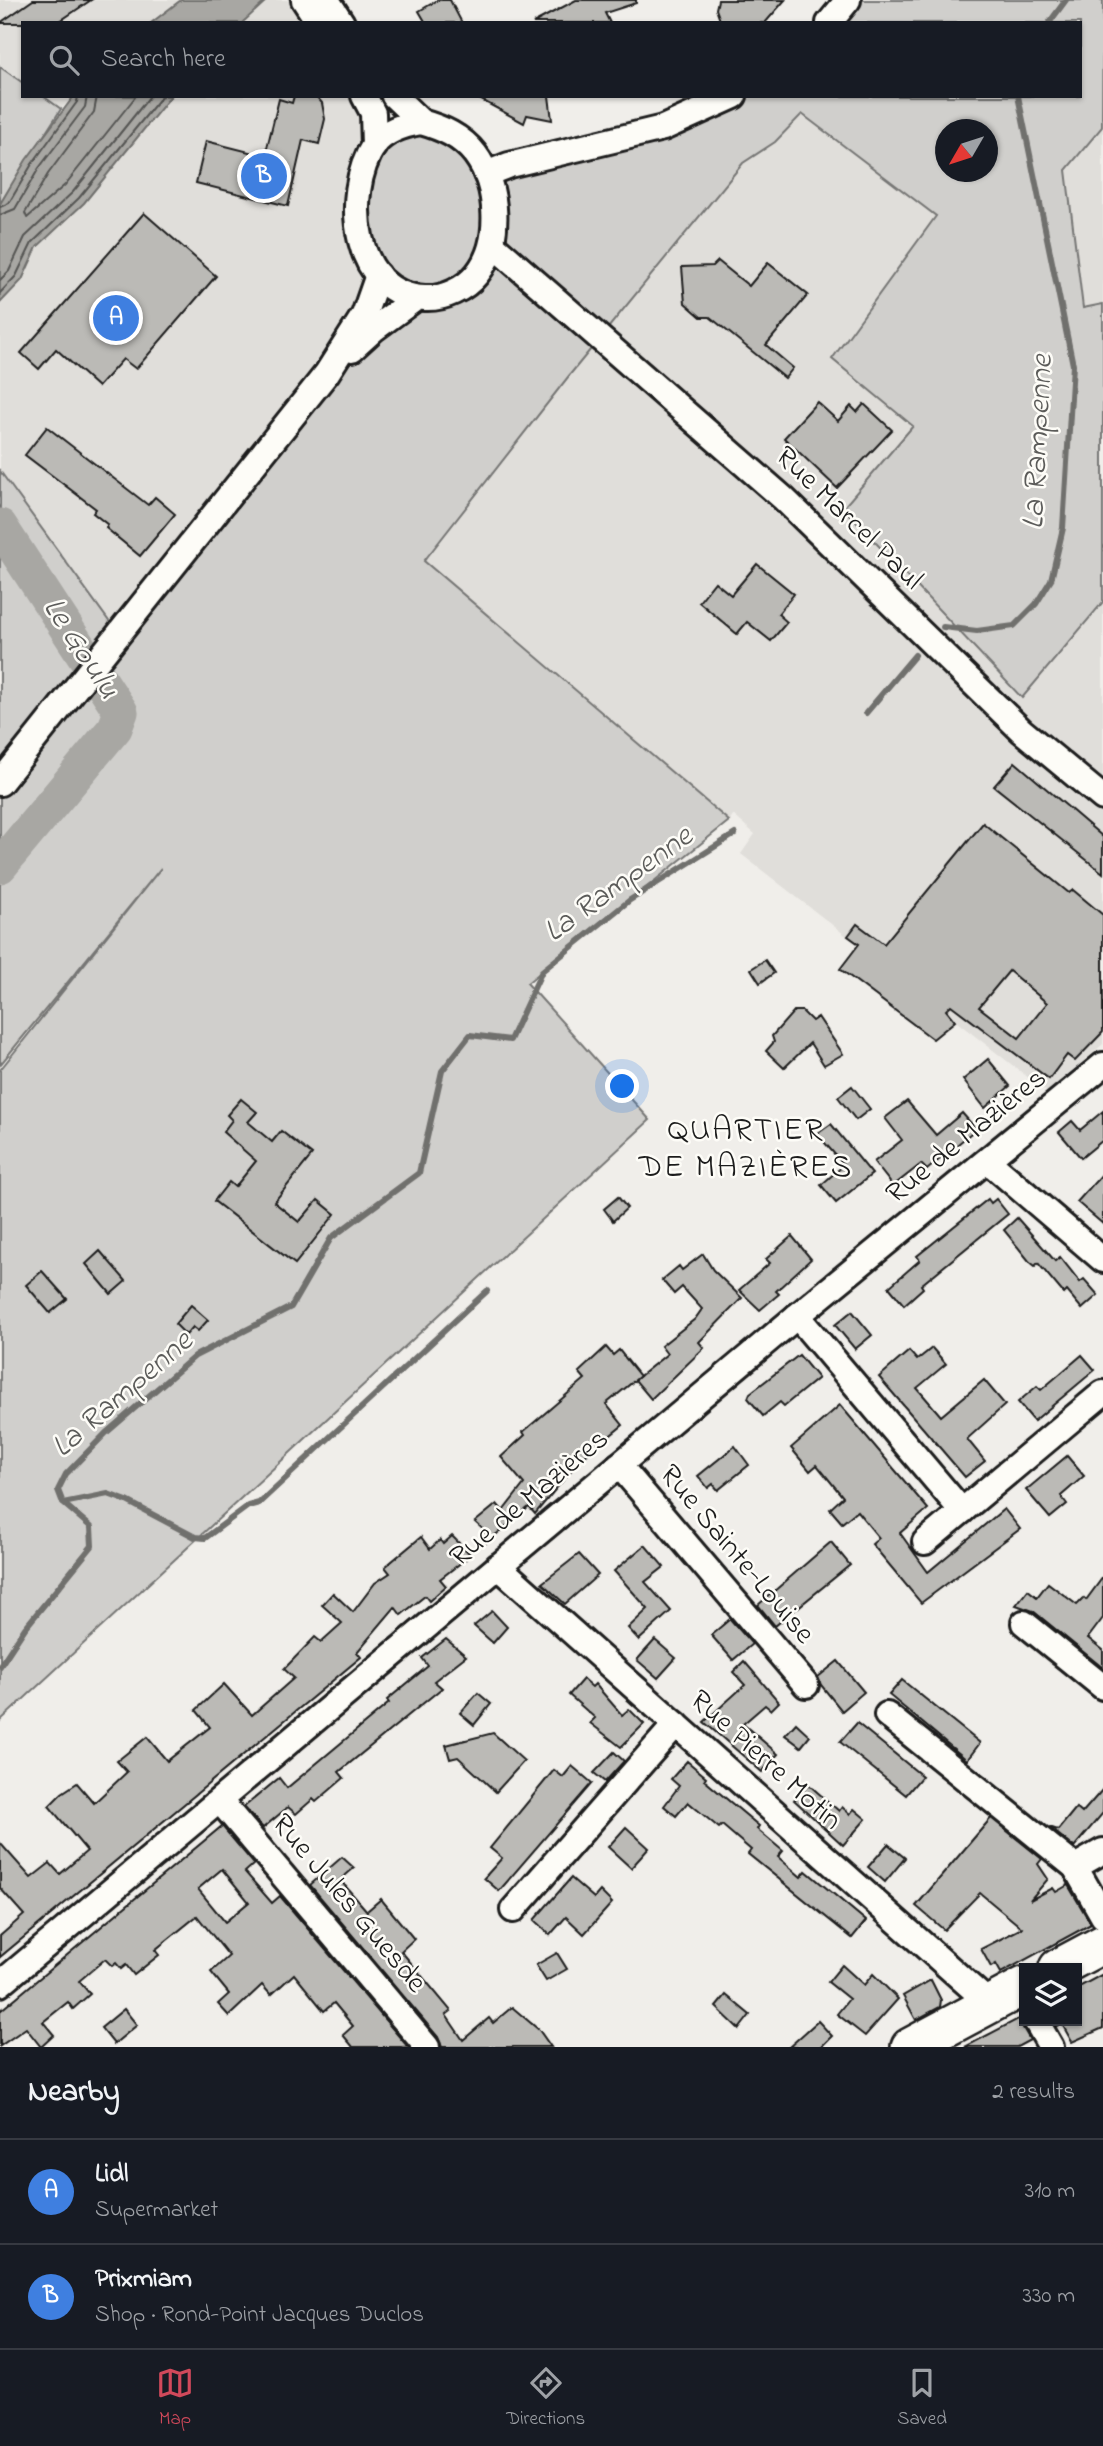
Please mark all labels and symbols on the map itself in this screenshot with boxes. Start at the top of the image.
north arrow [935,119,998,182]
pin: B [241,150,287,202]
pin: A [93,292,139,344]
water label: La Rampenne [1011,352,1067,530]
street label: Rue Marcel Paul [764,437,932,601]
water label: Le Goulu [30,589,130,709]
water label: La Rampenne [535,814,705,955]
street label: Rue de Mazières [877,1058,1057,1216]
your location [605,1069,639,1103]
district label: QUARTIER DE MAZIÈRES [638,1108,853,1192]
water label: La Rampenne [42,1319,206,1470]
street label: Rue de Mazières [441,1419,619,1579]
street label: Rue Sainte-Louise [648,1455,825,1655]
street label: Rue Pierre Motin [679,1680,851,1842]
street label: Rue Jules Guesde [260,1805,437,2004]

